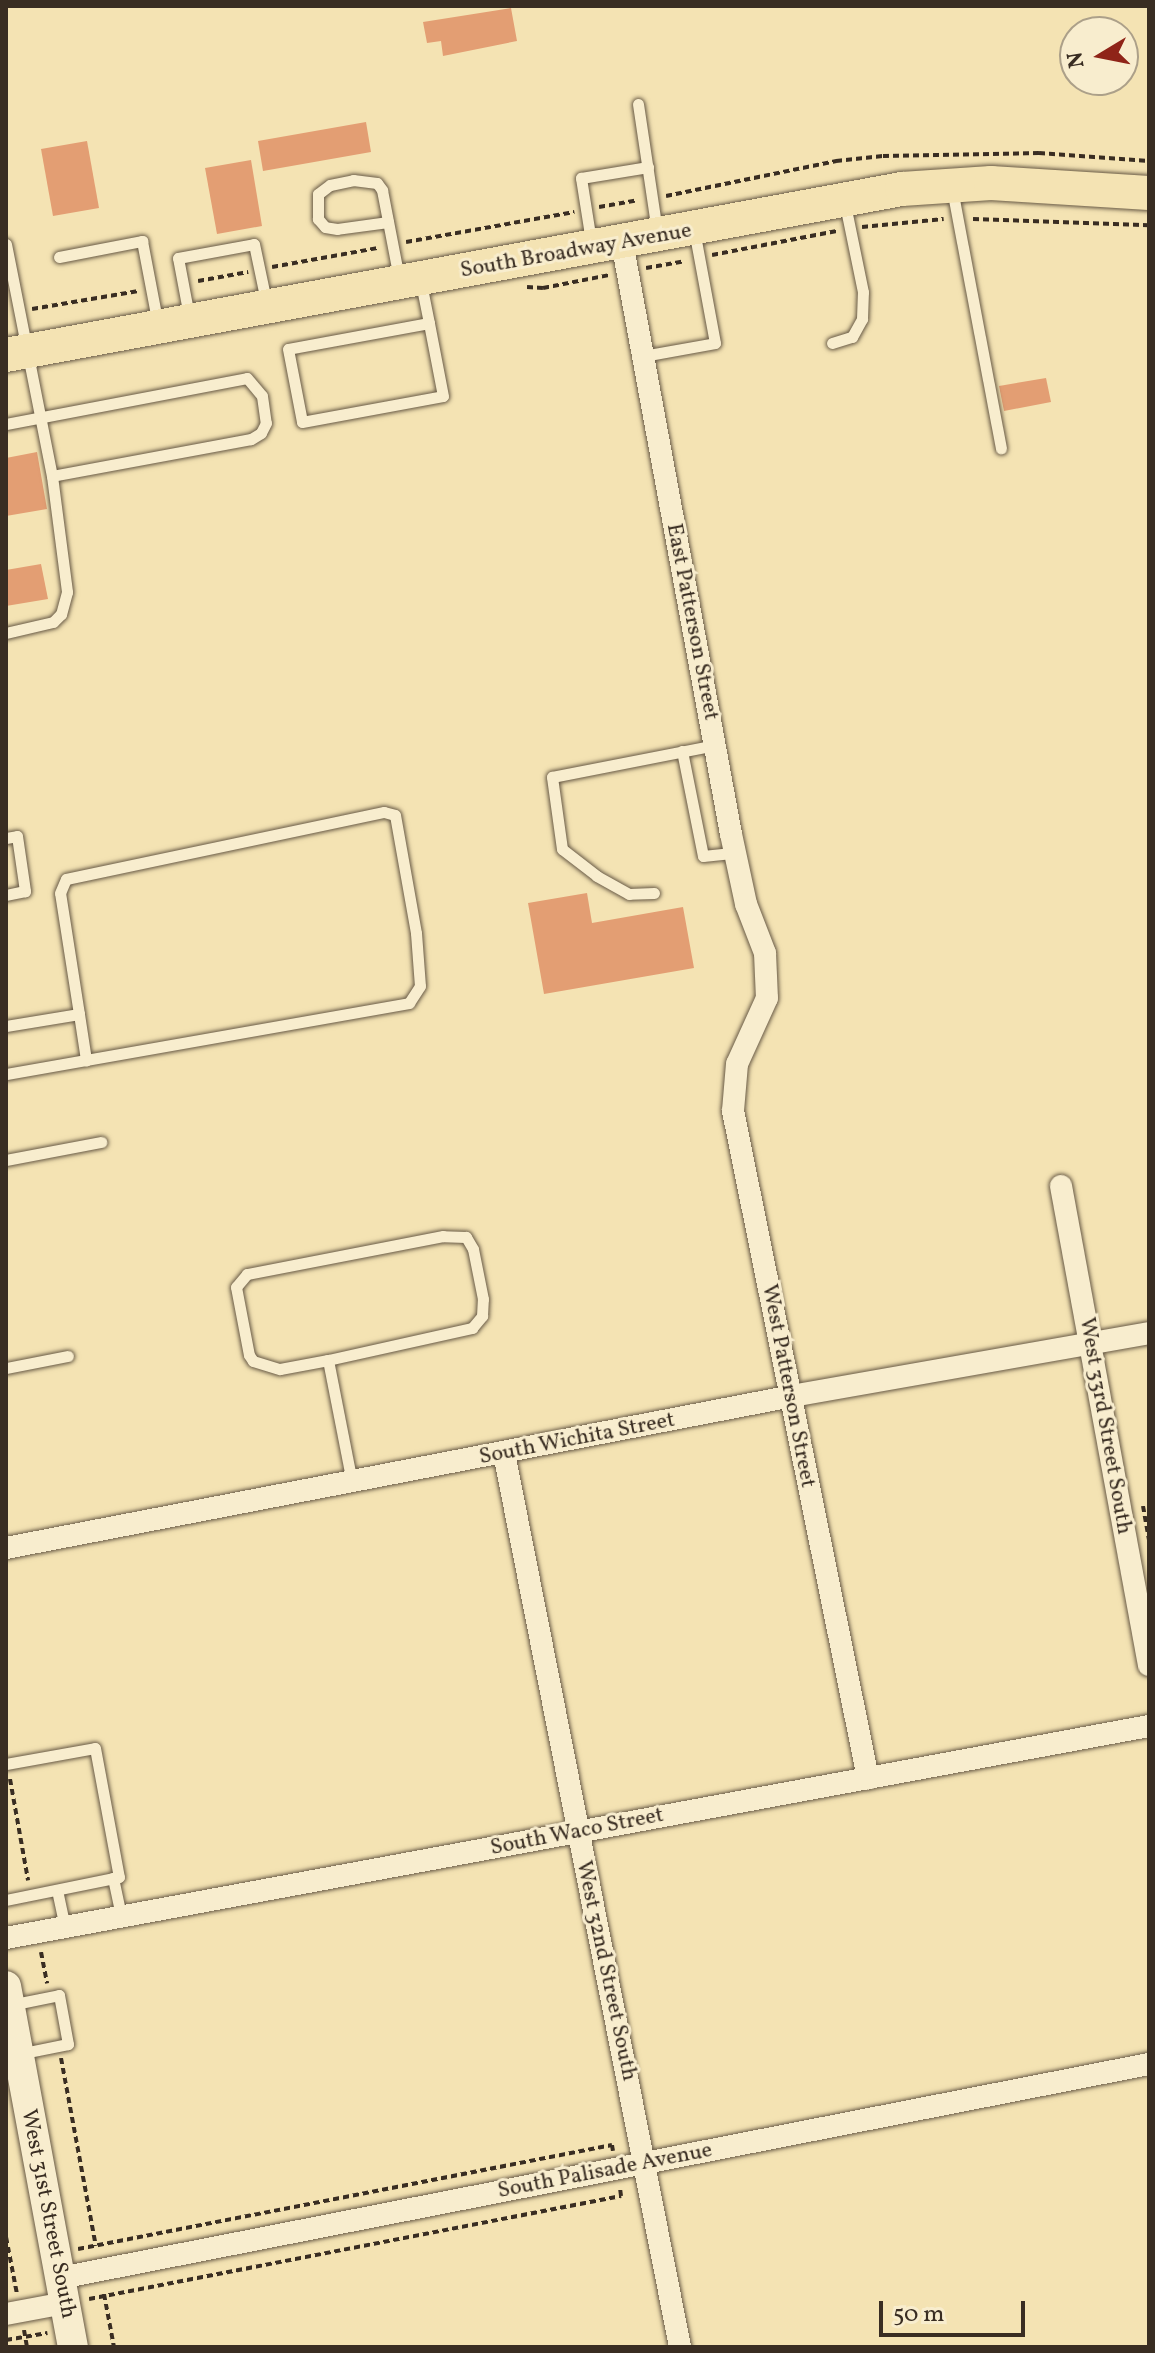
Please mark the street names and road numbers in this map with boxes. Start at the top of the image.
street label: South Broadway Avenue [458,218,694,284]
street label: East Patterson Street [660,521,724,723]
street label: West Patterson Street [755,1282,821,1490]
street label: West 33rd Street South [1073,1315,1137,1537]
street label: South Wichita Street [477,1407,677,1471]
street label: South Waco Street [488,1802,666,1862]
street label: West 32nd Street South [570,1858,642,2084]
street label: West 31st Street South [15,2107,81,2321]
street label: South Palisade Avenue [495,2137,715,2205]

